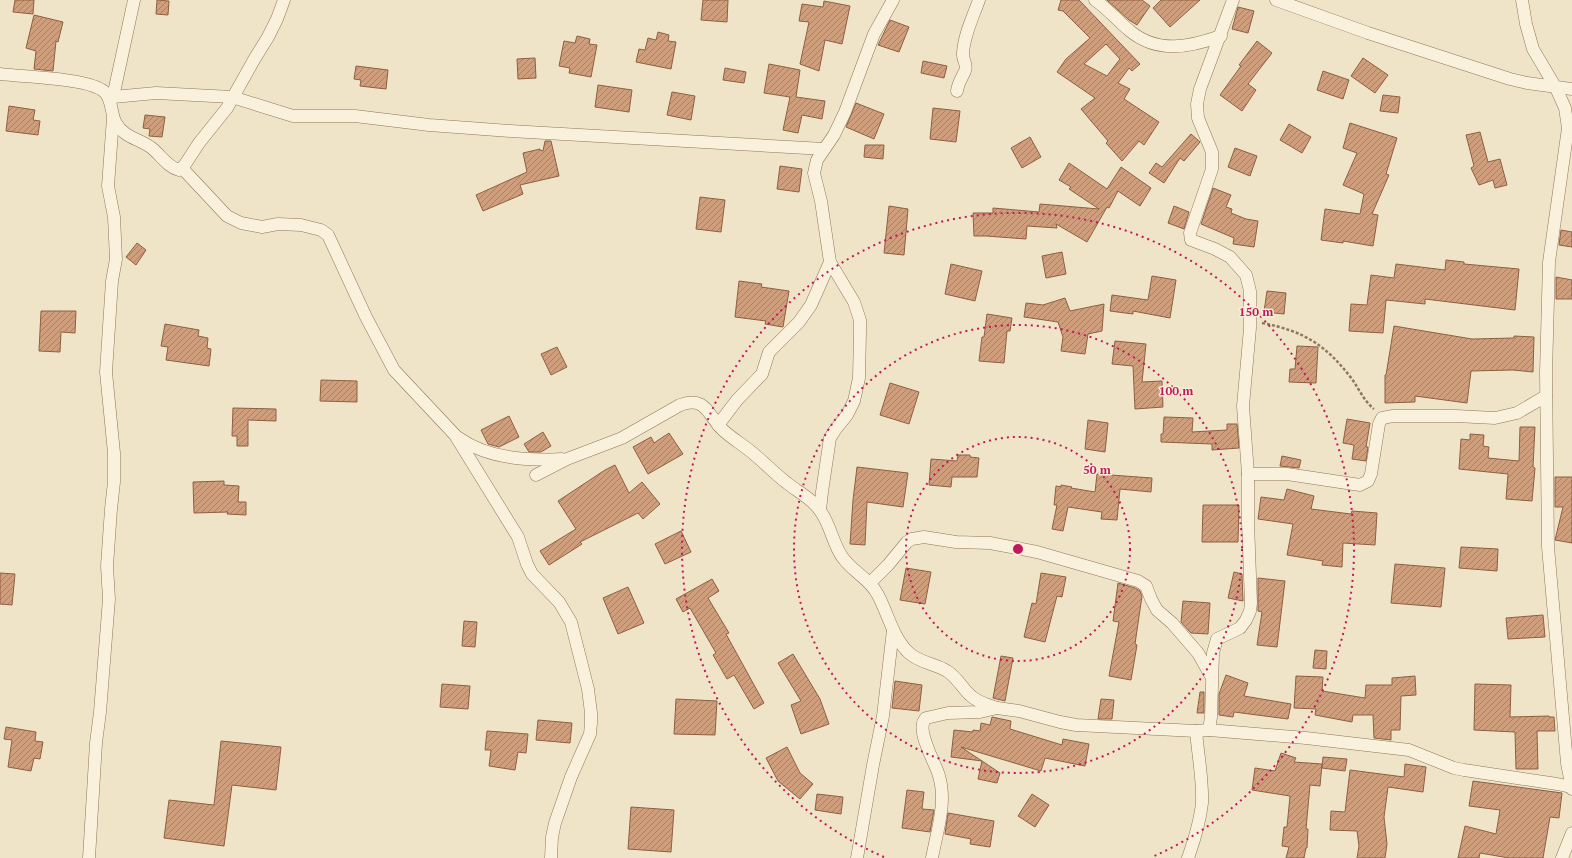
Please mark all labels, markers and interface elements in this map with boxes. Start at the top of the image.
text: 150 m [1239,304,1273,319]
text: 100 m [1159,383,1193,398]
text: 50 m [1083,462,1111,477]
centre of rings [1011,542,1025,556]

